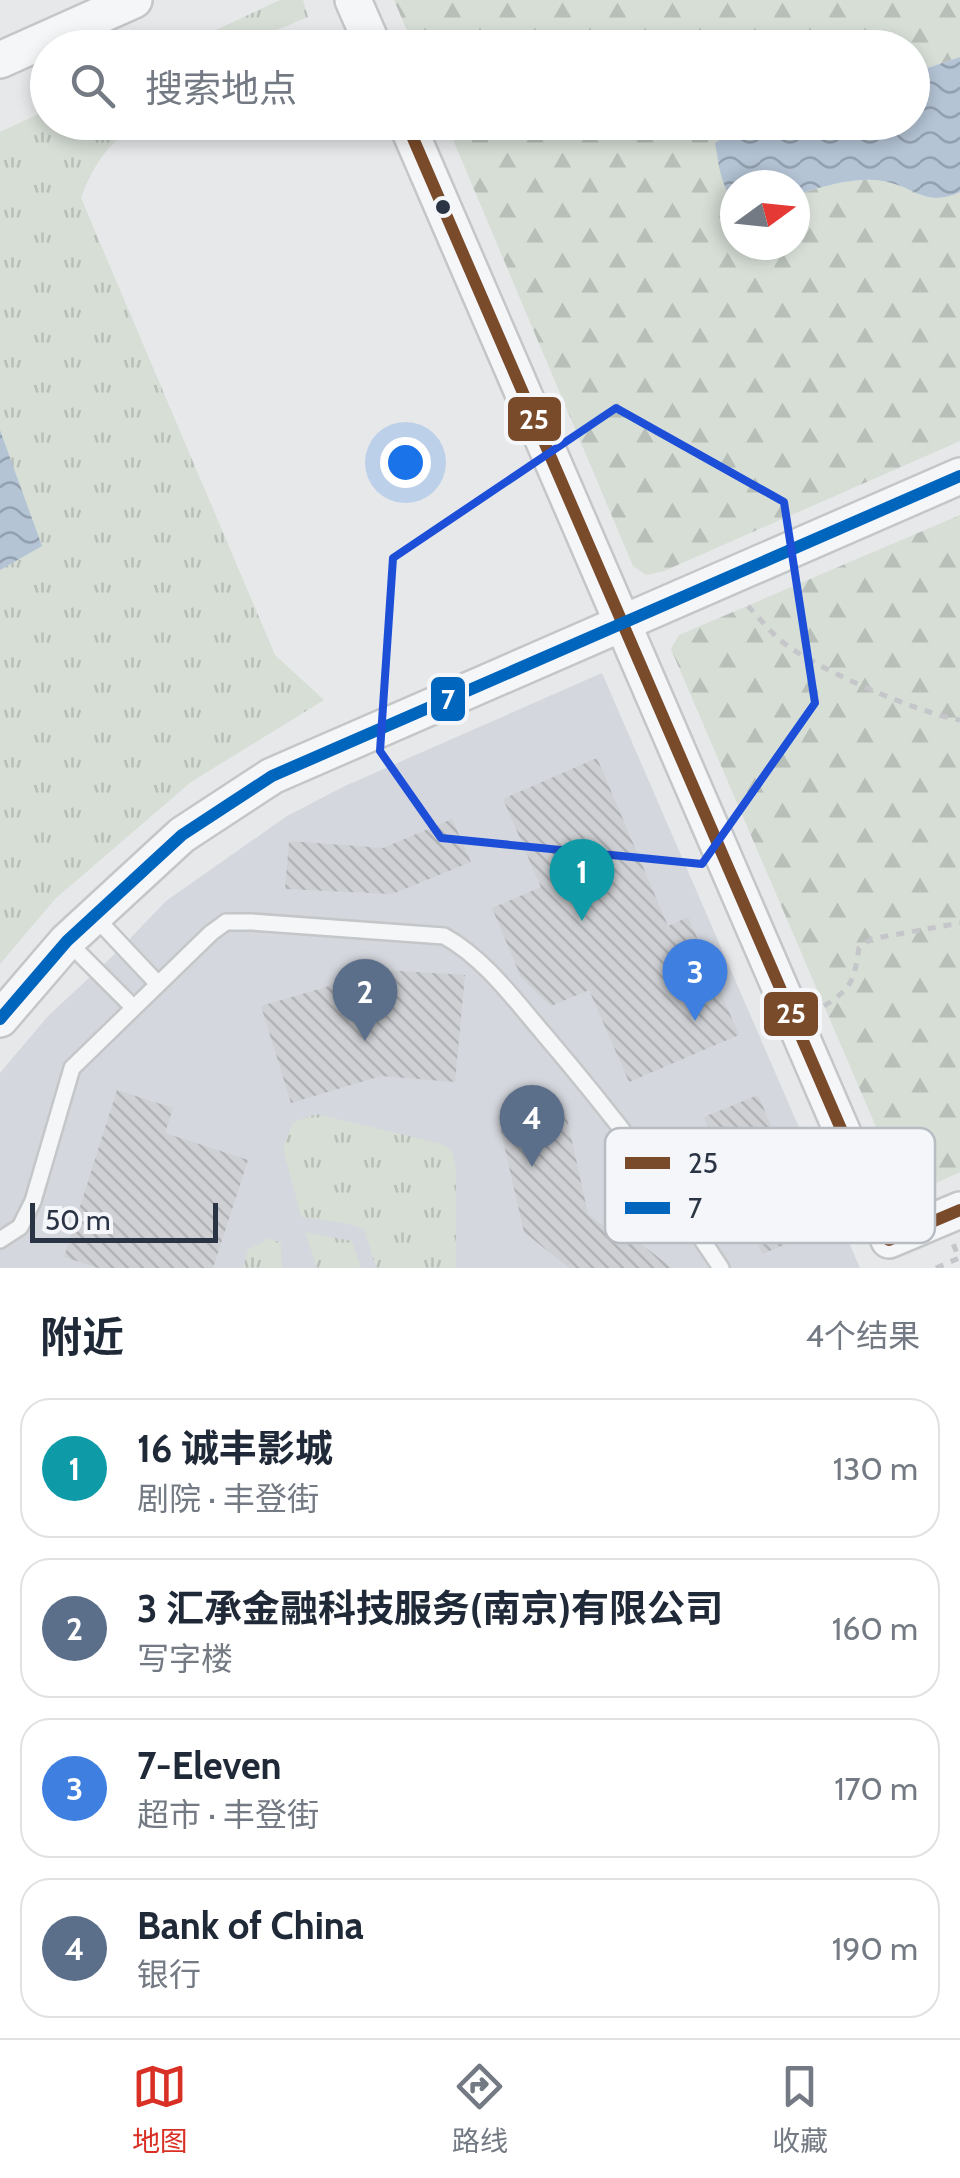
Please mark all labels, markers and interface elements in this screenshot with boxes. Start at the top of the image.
search box [30,30,930,140]
icon: search [65,58,120,113]
text: 搜索地点 [145,65,297,112]
north arrow [720,170,810,260]
unlabelled marker [433,197,453,217]
line badge: 25 [506,395,563,443]
text: 25 [519,402,549,436]
your location [380,437,431,488]
line badge: 7 [429,675,467,723]
text: 7 [441,682,456,716]
pin: 1 [550,838,614,921]
pin: 3 [662,938,728,1021]
pin: 2 [332,958,398,1041]
line badge: 25 [762,990,820,1038]
text: 25 [776,996,806,1030]
pin: 4 [500,1084,564,1167]
legend [605,1128,935,1243]
text: 25 [688,1146,718,1180]
text: 7 [688,1191,702,1225]
scale bar [30,1198,218,1242]
text: 50 m [45,1203,111,1237]
text: 附近 [40,1311,124,1363]
text: 4个结果 [806,1316,920,1355]
text: 16 诚丰影城 [137,1425,333,1472]
text: 1 [69,1449,80,1488]
text: 130 m [833,1449,918,1488]
text: 剧院 · 丰登街 [137,1479,319,1518]
text: 3 汇承金融科技服务(南京)有限公司 [137,1585,723,1632]
text: 2 [66,1609,83,1648]
text: 160 m [832,1609,918,1648]
text: 写字楼 [137,1639,233,1678]
text: 7-Eleven [137,1742,281,1789]
text: 3 [66,1769,83,1808]
text: 170 m [834,1769,918,1808]
text: 超市 · 丰登街 [137,1795,319,1834]
text: Bank of China [137,1902,364,1949]
text: 4 [65,1929,84,1968]
text: 190 m [832,1929,918,1968]
text: 银行 [137,1955,201,1994]
tab: 地图 [132,2059,188,2159]
tab: 路线 [452,2059,508,2159]
tab: 收藏 [772,2059,828,2159]

